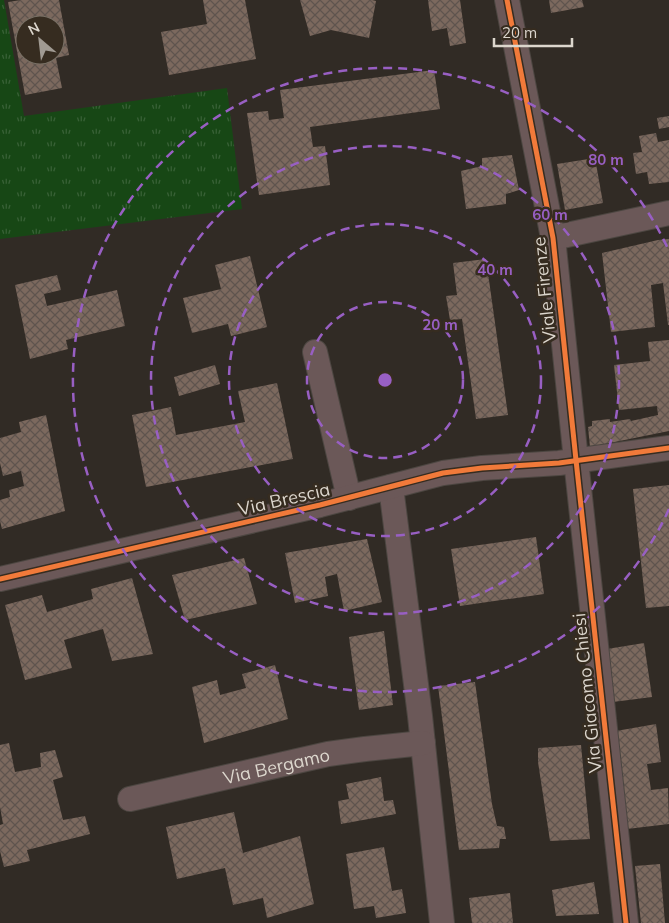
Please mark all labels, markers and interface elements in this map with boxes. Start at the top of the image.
north arrow [15,15,65,65]
scale bar [494,15,572,47]
text: N [25,18,43,39]
text: 20 m [502,23,537,42]
text: 80 m [588,150,624,169]
text: 60 m [532,205,568,224]
street label: Viale Firenze [527,236,561,344]
text: 40 m [477,260,513,279]
text: 20 m [422,315,458,334]
centre of rings [376,371,394,389]
street label: Via Brescia [236,477,332,521]
street label: Via Giacomo Chiesi [567,612,607,774]
street label: Via Bergamo [221,743,332,789]

